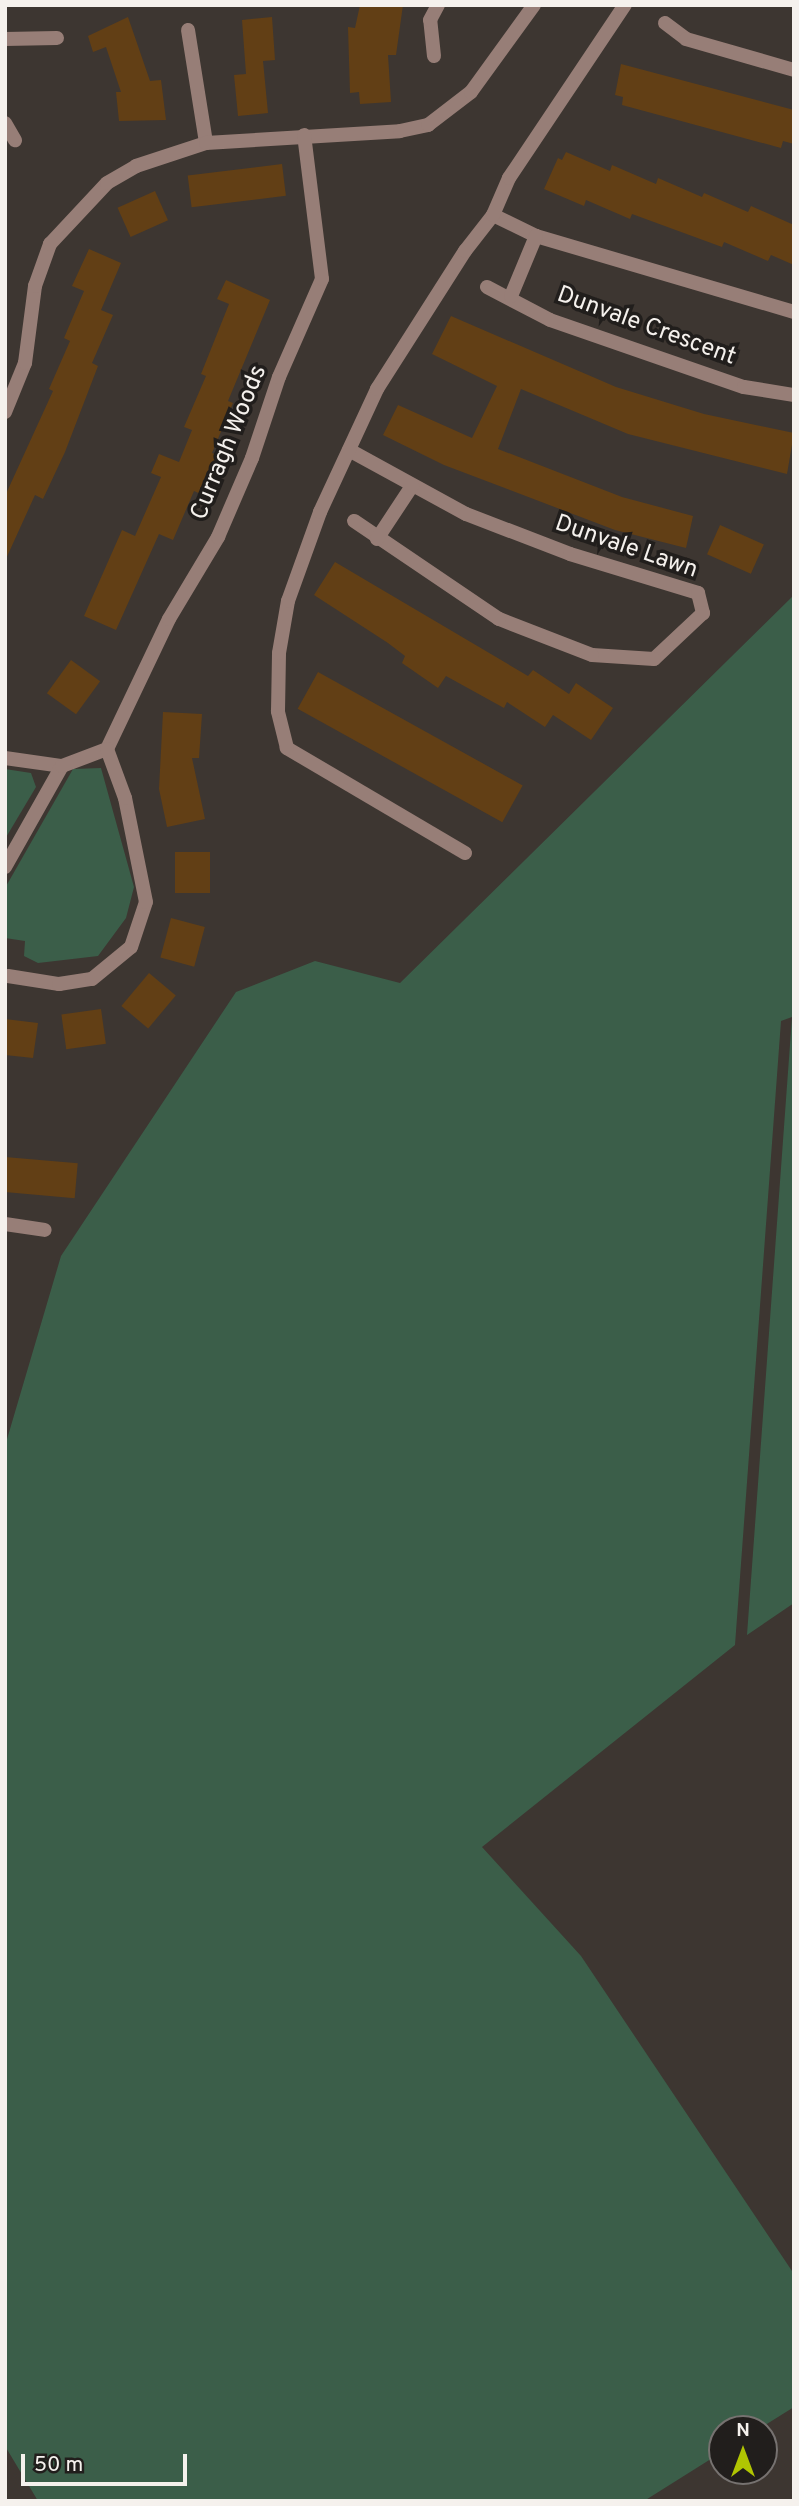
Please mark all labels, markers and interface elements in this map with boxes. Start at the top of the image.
street label: Dunvale Crescent [553,281,739,373]
street label: Curragh Woods [186,361,274,525]
street label: Dunvale Lawn [551,510,701,586]
north arrow [708,2415,778,2485]
text: N [736,2419,750,2443]
scale bar [24,2440,191,2484]
text: 50 m [34,2452,83,2479]

